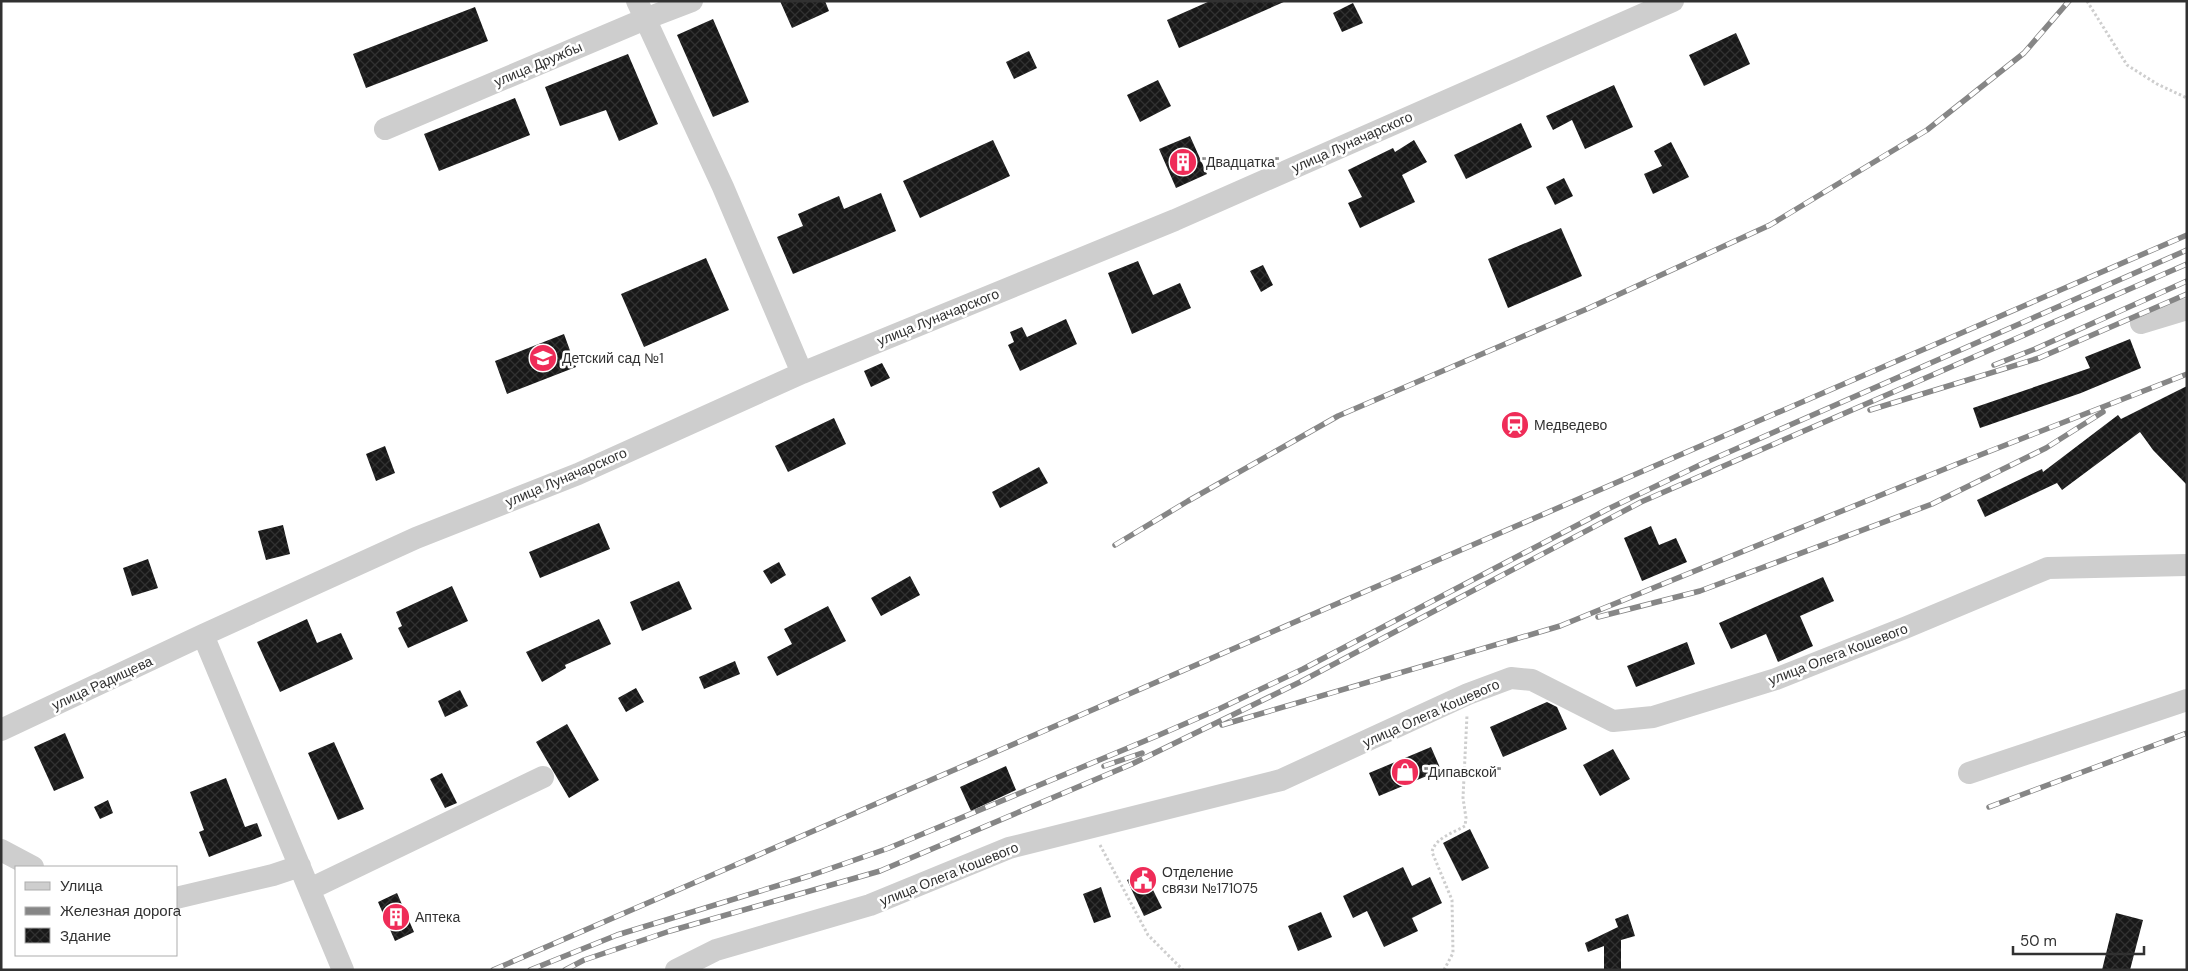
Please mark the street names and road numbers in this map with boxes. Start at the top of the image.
street label: улица Дружбы [491,37,585,91]
street label: улица Луначарского [1289,107,1415,177]
street label: улица Луначарского [874,284,1002,350]
street label: улица Луначарского [503,443,630,511]
street label: улица Олега Кошевого [1766,619,1910,689]
street label: улица Радищева [49,652,155,714]
street label: улица Олега Кошевого [1360,675,1502,751]
street label: улица Олега Кошевого [877,838,1021,910]

